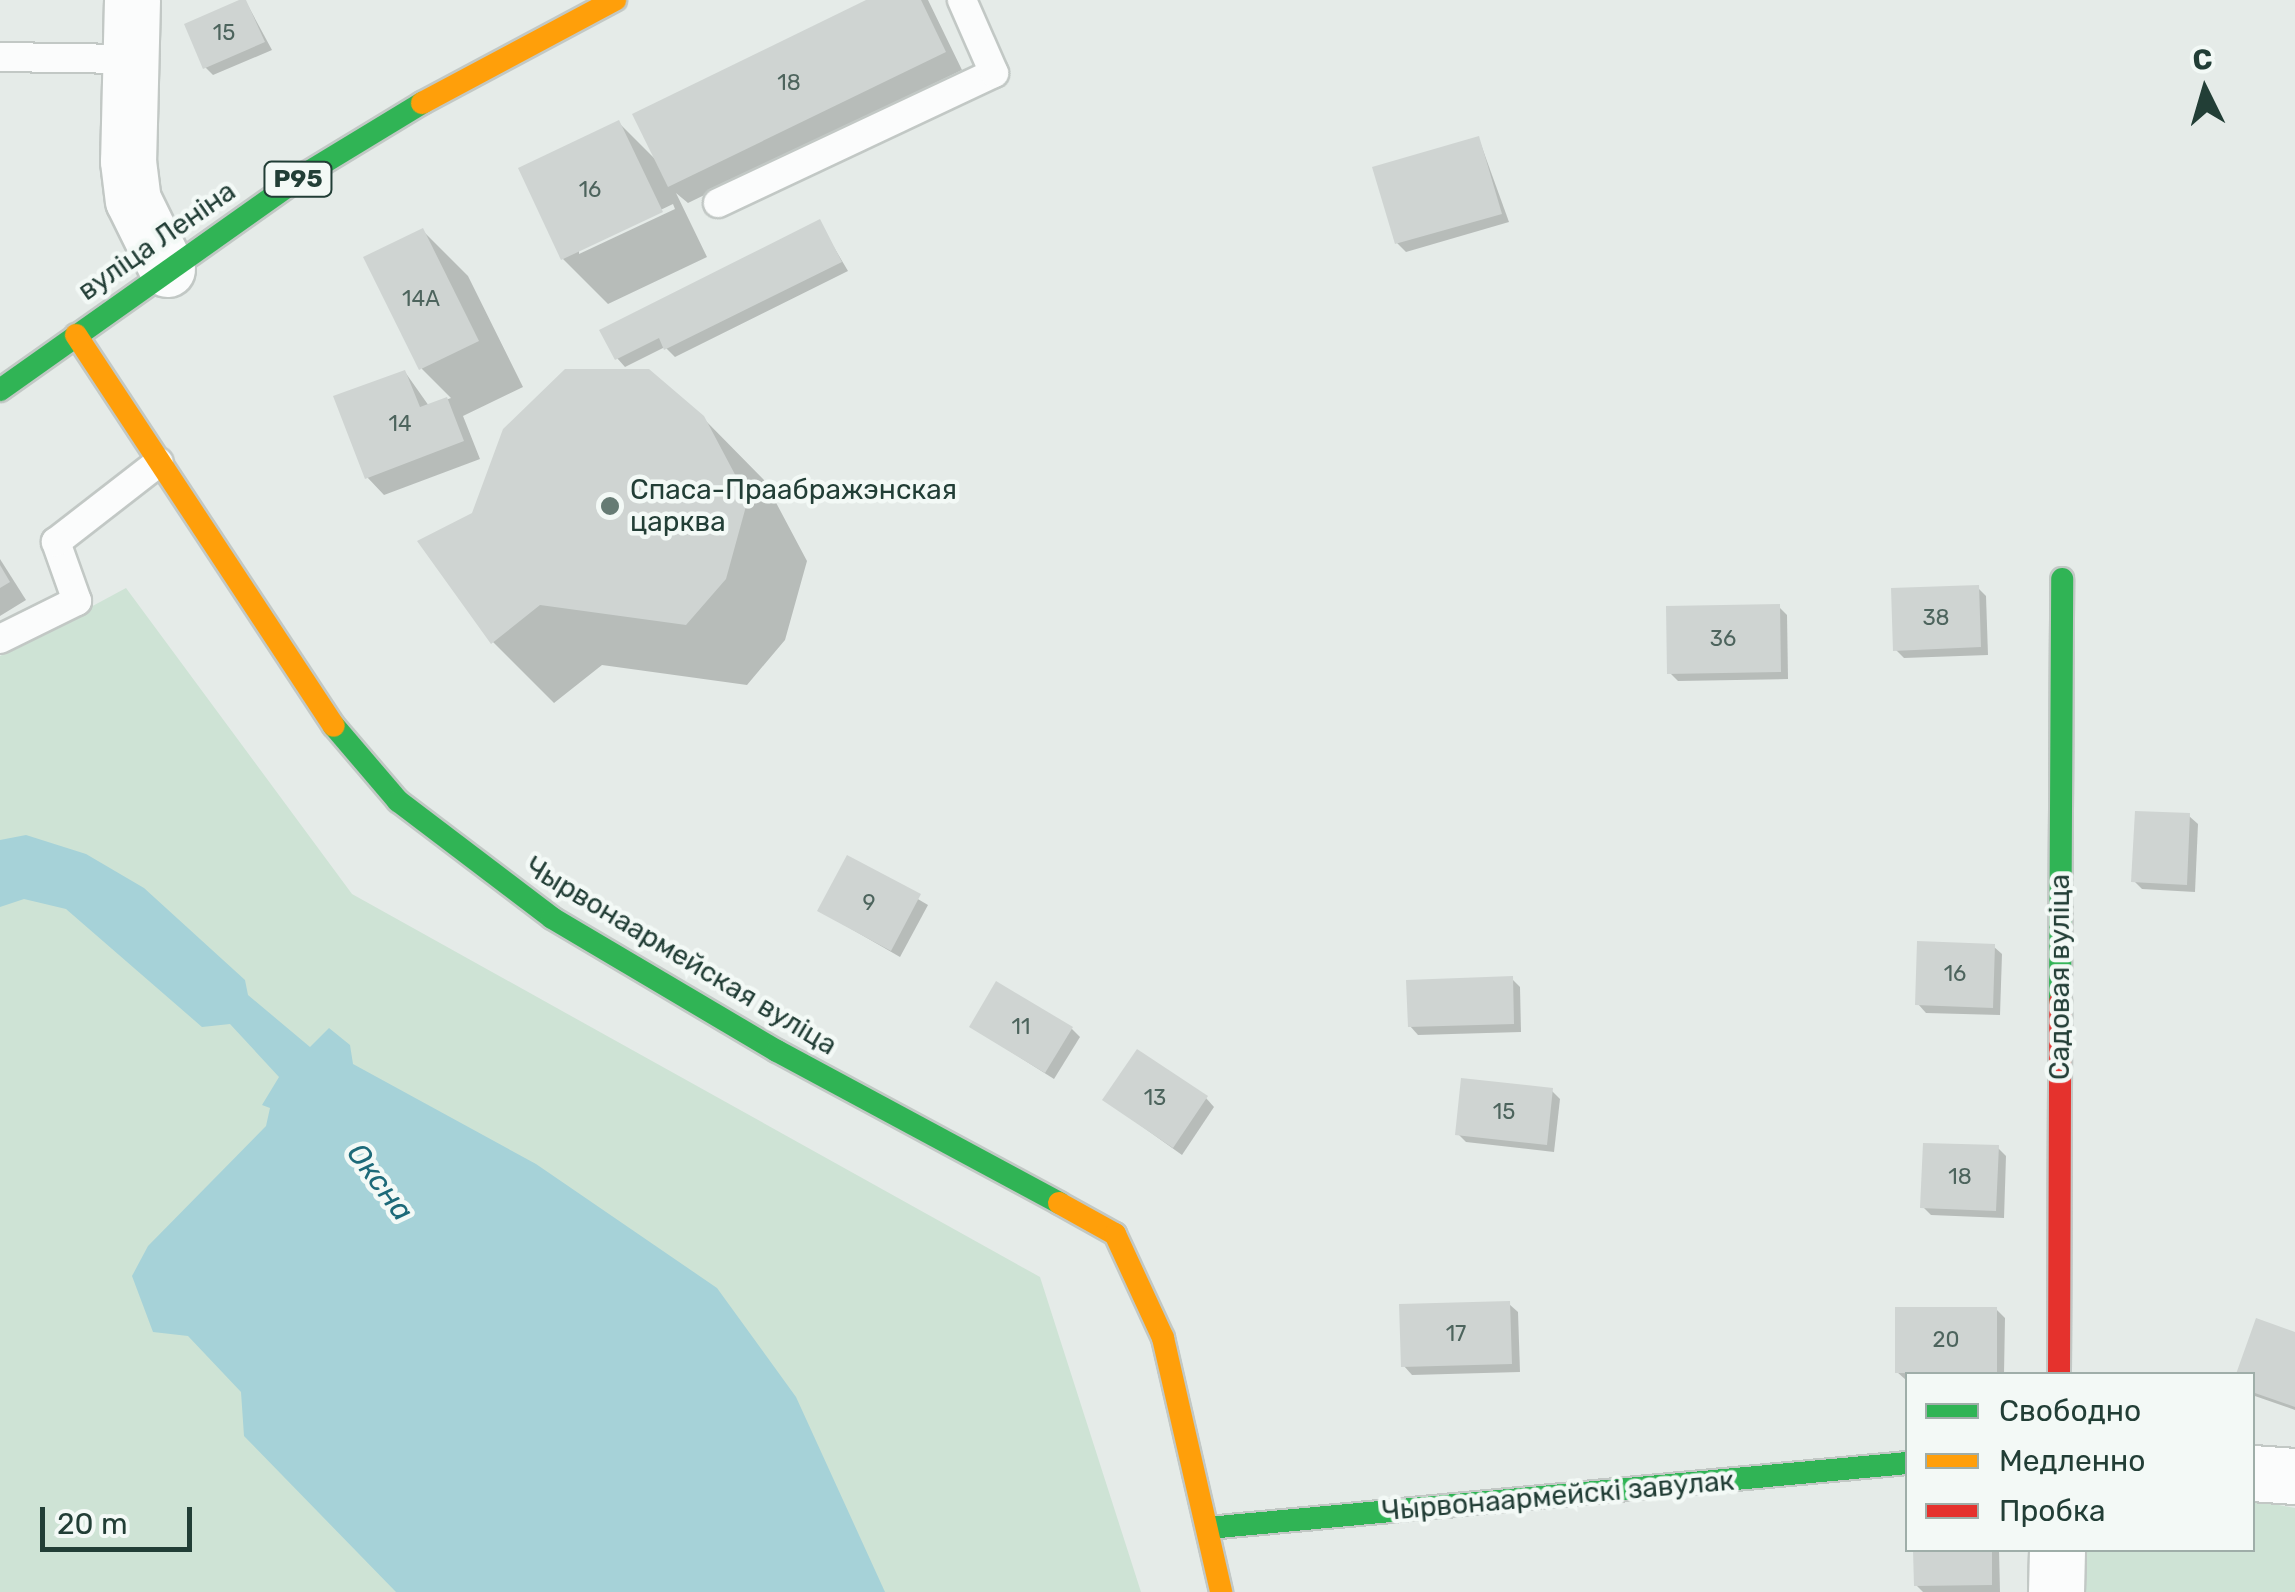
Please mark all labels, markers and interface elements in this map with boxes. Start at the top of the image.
house number: 15 [213,20,235,46]
north arrow [2155,40,2255,140]
text: С [2191,42,2214,77]
house number: 18 [777,70,801,96]
road number: Р95 [263,159,333,199]
street label: вуліца Леніна [72,174,242,308]
house number: 16 [579,177,601,203]
house number: 14А [402,286,440,312]
house number: 14 [388,411,412,437]
place label: Спаса-Праабражэнская царква [630,473,957,539]
marker: Спаса-Праабражэнская царква [599,495,621,517]
house number: 38 [1922,605,1950,631]
house number: 36 [1710,626,1736,652]
street label: Чырвонаармейская вуліца [519,850,843,1062]
street label: Садовая вуліца [2043,874,2077,1080]
house number: 9 [862,890,876,916]
house number: 16 [1944,961,1966,987]
house number: 11 [1012,1014,1030,1040]
house number: 13 [1144,1085,1166,1111]
house number: 15 [1493,1099,1515,1125]
water label: Оксна [339,1136,421,1228]
house number: 18 [1948,1164,1972,1190]
house number: 17 [1446,1321,1466,1347]
house number: 20 [1933,1327,1959,1353]
legend [1905,1372,2255,1552]
text: Свободно [1999,1393,2141,1429]
text: Медленно [1999,1443,2146,1479]
street label: Чырвонаармейскі завулак [1380,1464,1736,1528]
scale bar [45,1487,198,1549]
text: Пробка [1999,1493,2106,1529]
text: 20 m [57,1506,128,1542]

